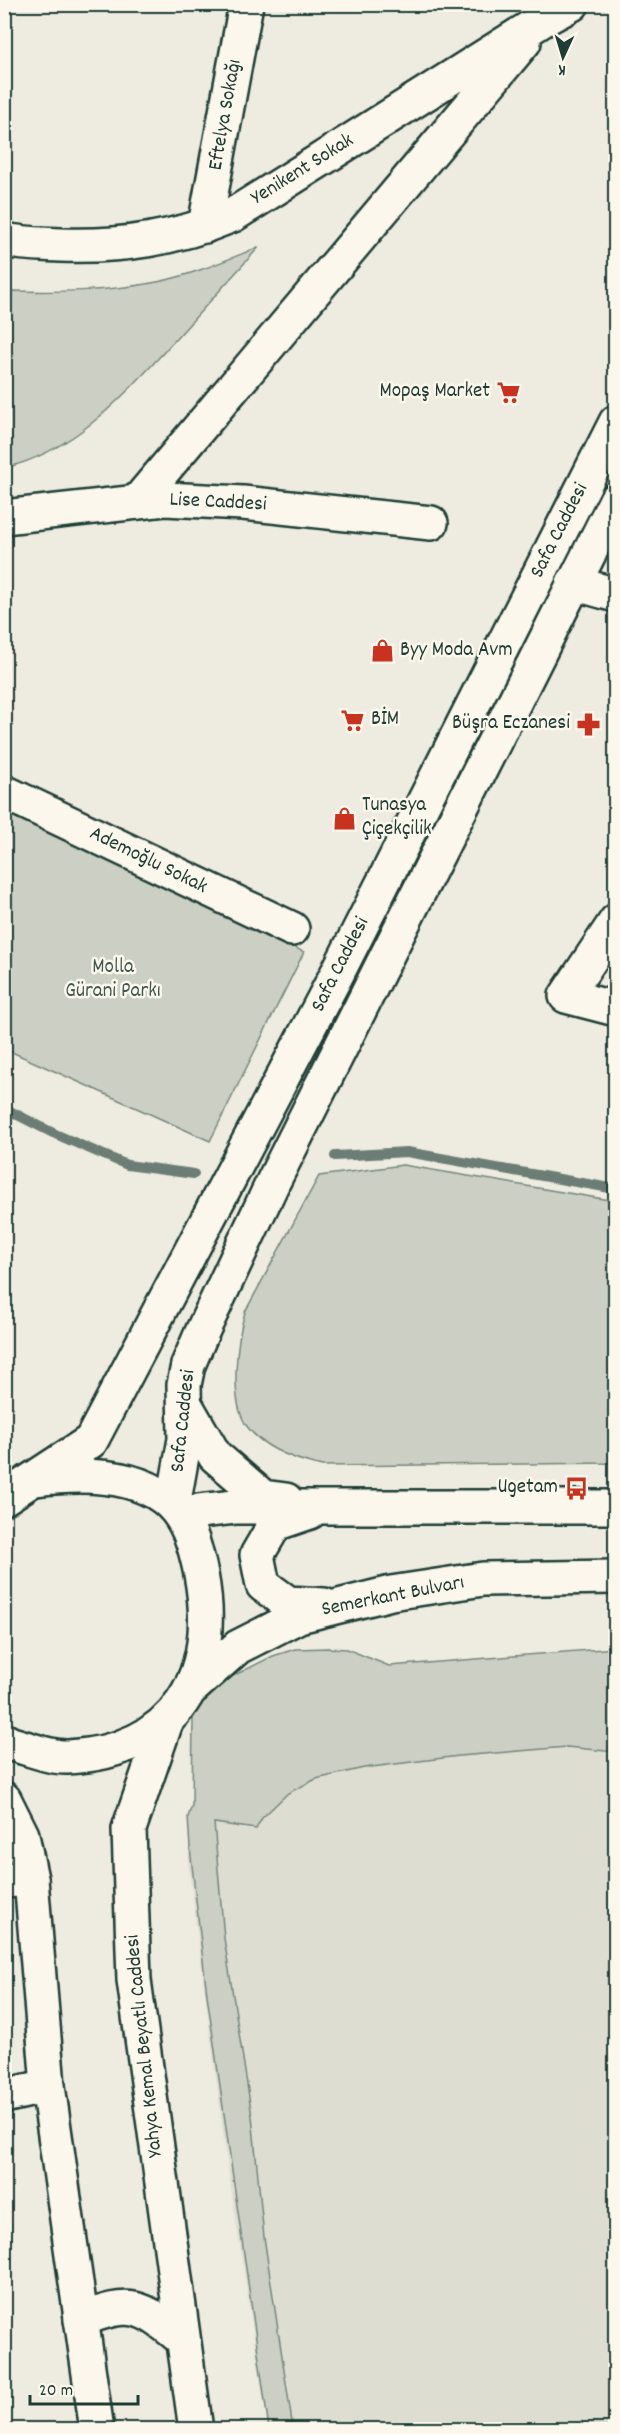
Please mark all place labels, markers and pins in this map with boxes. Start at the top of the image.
place label: Mopaş Market [379,377,490,407]
supermarket icon: Mopaş Market [495,379,521,405]
place label: Byy Moda Avm [400,636,513,666]
shop icon: Byy Moda Avm [369,638,395,664]
place label: BİM [371,705,399,735]
supermarket icon: BİM [340,707,366,733]
place label: Büşra Eczanesi [452,709,570,739]
pharmacy icon: Büşra Eczanesi [575,711,601,737]
place label: Tunasya Çiçekçilik [362,791,432,845]
shop icon: Tunasya Çiçekçilik [331,805,357,831]
place label: Ugetam [497,1473,558,1503]
bus stop icon: Ugetam [563,1475,589,1501]

